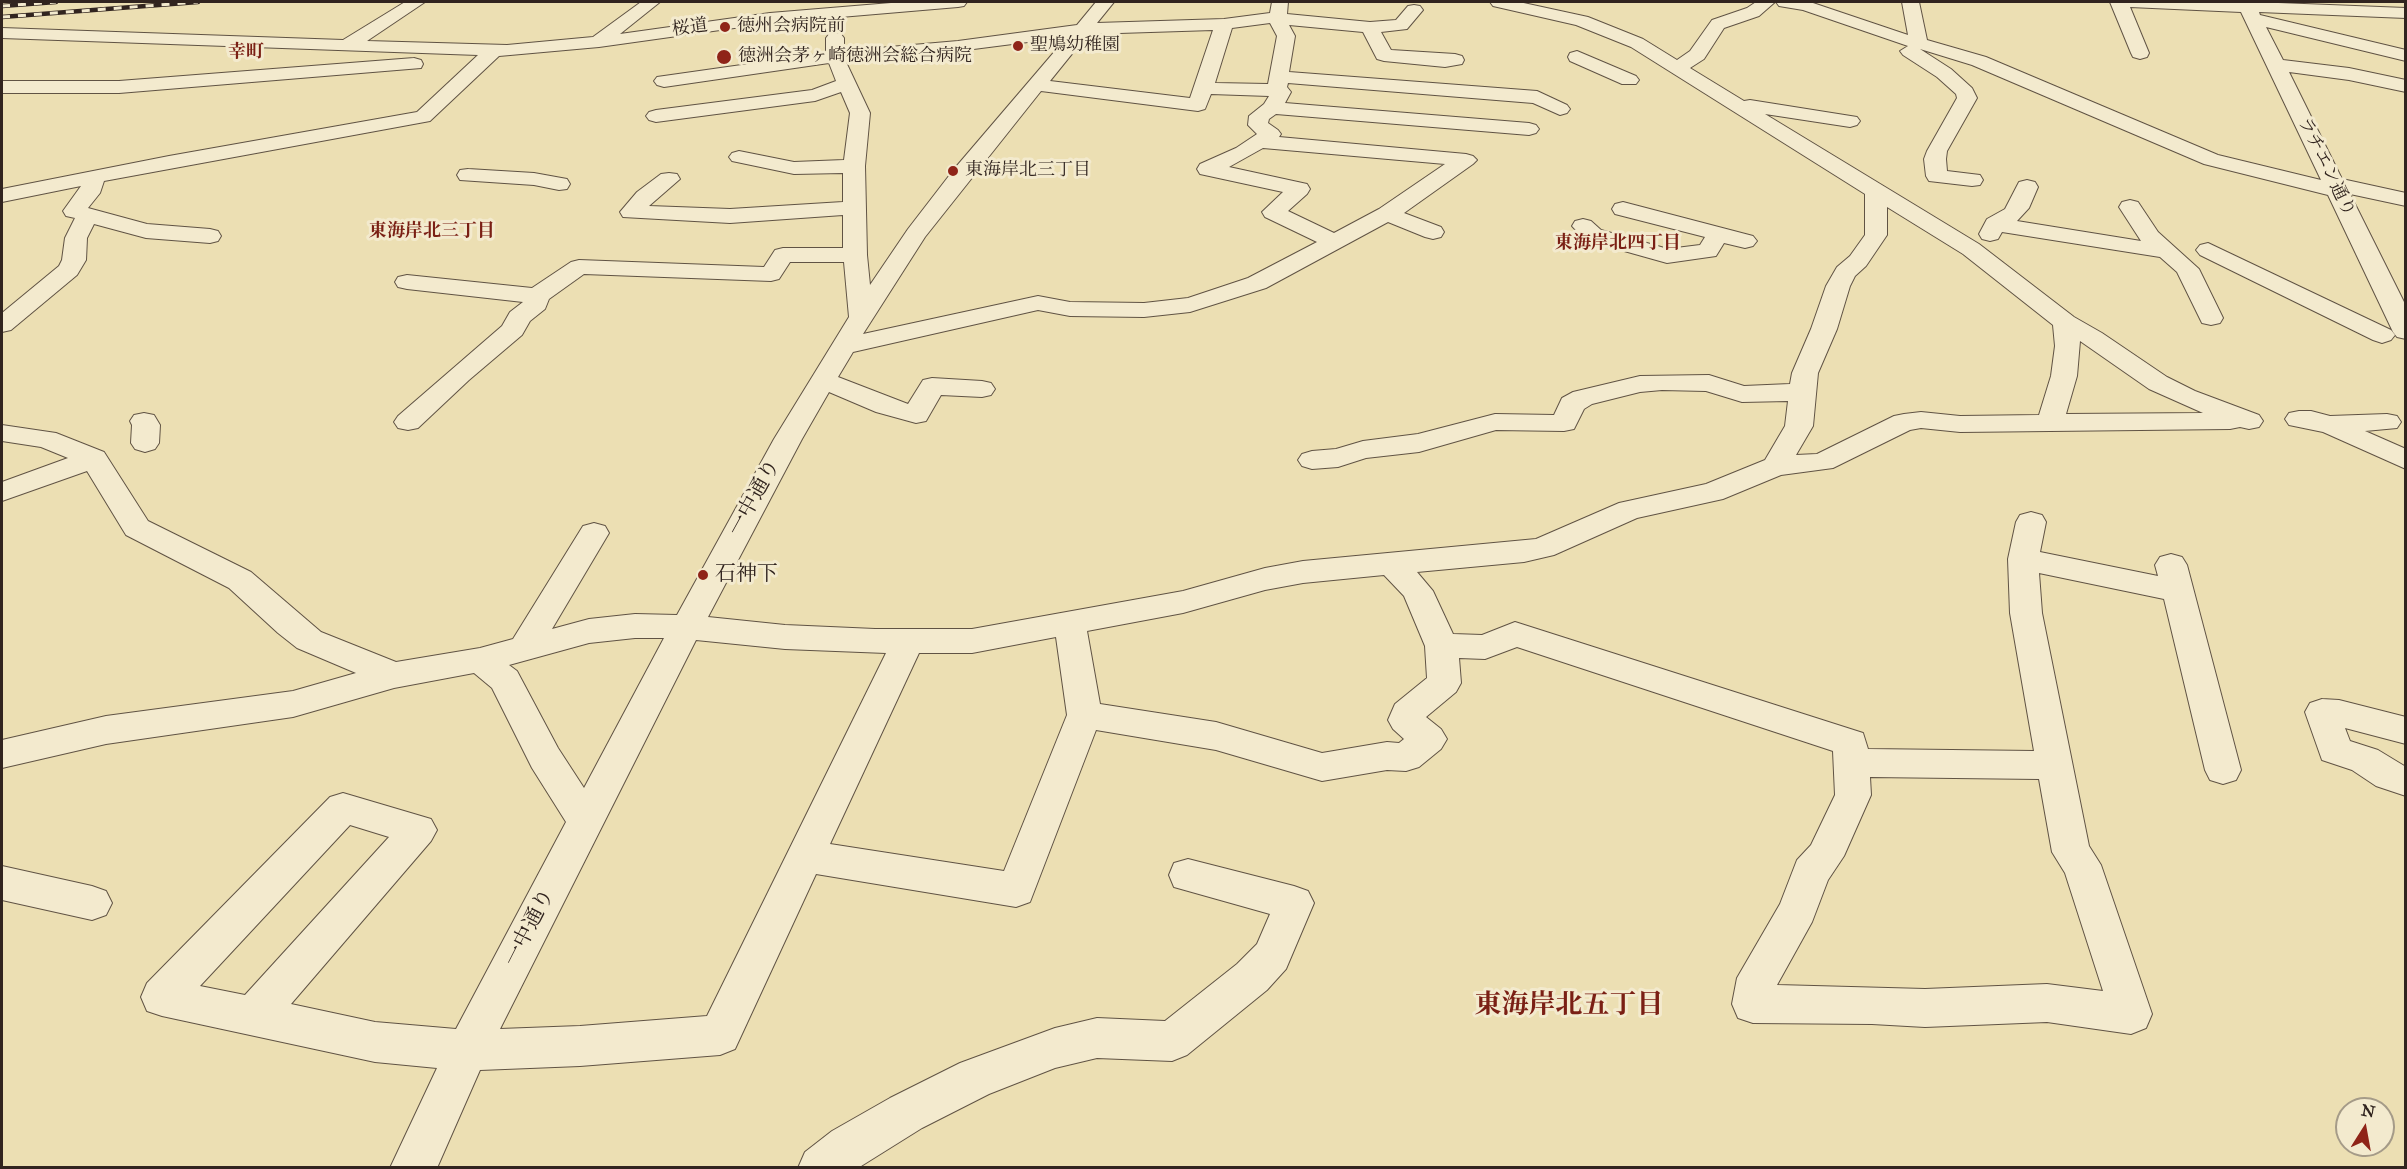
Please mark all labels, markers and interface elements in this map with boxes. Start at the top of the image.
street label: 桜道 [671,15,709,41]
place label: 徳州会病院前 [737,16,845,38]
marker: 徳州会病院前 [718,20,732,34]
place label: 聖鳩幼稚園 [1030,35,1120,57]
marker: 聖鳩幼稚園 [1011,39,1025,53]
district label: 幸町 [228,42,264,64]
place label: 徳洲会茅ヶ崎徳洲会総合病院 [738,46,972,68]
marker: 徳洲会茅ヶ崎徳洲会総合病院 [715,48,733,66]
street label: ラチエン通り [2293,114,2359,220]
place label: 東海岸北三丁目 [965,160,1091,182]
marker: 東海岸北三丁目 [946,164,960,178]
district label: 東海岸北三丁目 [369,221,495,243]
district label: 東海岸北四丁目 [1555,233,1681,255]
street label: 一中通り [724,455,786,541]
place label: 石神下 [715,562,778,588]
marker: 石神下 [696,568,710,582]
street label: 一中通り [500,885,560,971]
district label: 東海岸北五丁目 [1475,990,1663,1022]
north arrow [2335,1097,2395,1157]
text: N [2360,1100,2377,1121]

